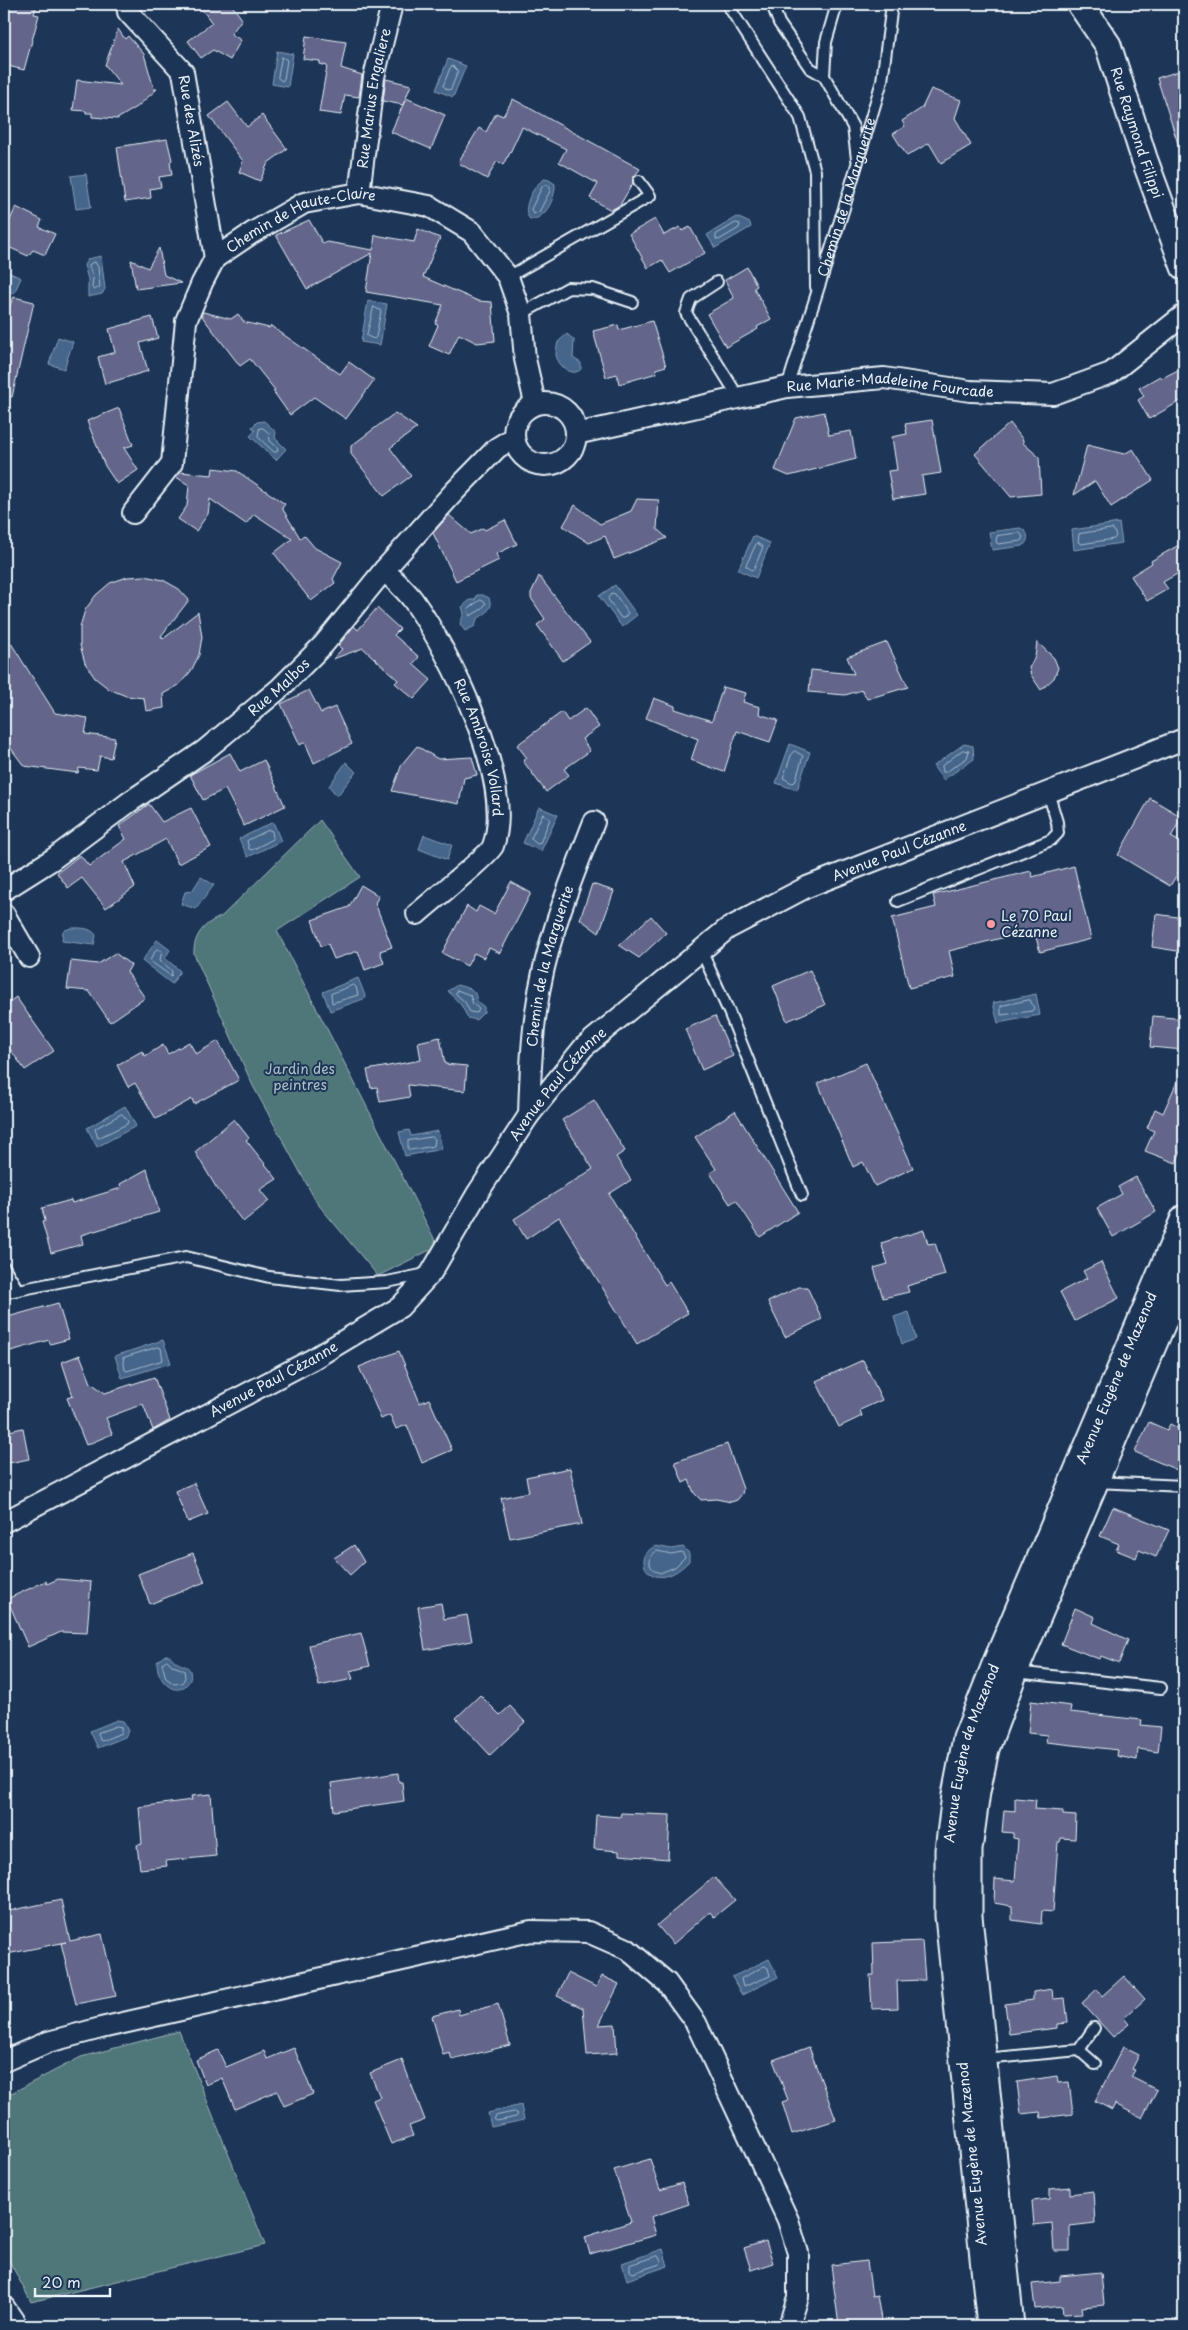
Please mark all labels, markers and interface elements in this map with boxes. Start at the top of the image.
street label: Rue Marius Engaliere [351,25,396,170]
street label: Rue Raymond Filippi [1106,64,1169,201]
street label: Rue des Alizés [174,73,210,168]
street label: Chemin de la Marguerite [812,115,881,279]
street label: Chemin de Haute-Claire [221,182,378,258]
street label: Rue Marie-Madeleine Fourcade [785,367,995,402]
street label: Rue Malbos [243,653,314,721]
street label: Rue Ambroise Vollard [449,675,509,817]
street label: Avenue Paul Cézanne [829,814,970,886]
street label: Chemin de la Marguerite [521,882,579,1048]
place label: Le 70 Paul Cézanne [1001,905,1072,942]
marker: Le 70 Paul Cézanne [985,918,997,930]
street label: Avenue Paul Cézanne [504,1022,611,1145]
park label: Jardin des peintres [265,1058,335,1095]
street label: Avenue Eugène de Mazenod [1070,1288,1162,1467]
street label: Avenue Paul Cézanne [206,1336,342,1422]
street label: Avenue Eugène de Mazenod [938,1661,1004,1844]
street label: Avenue Eugène de Mazenod [951,2061,992,2247]
scale bar [35,2265,110,2297]
text: 20 m [42,2270,81,2293]

